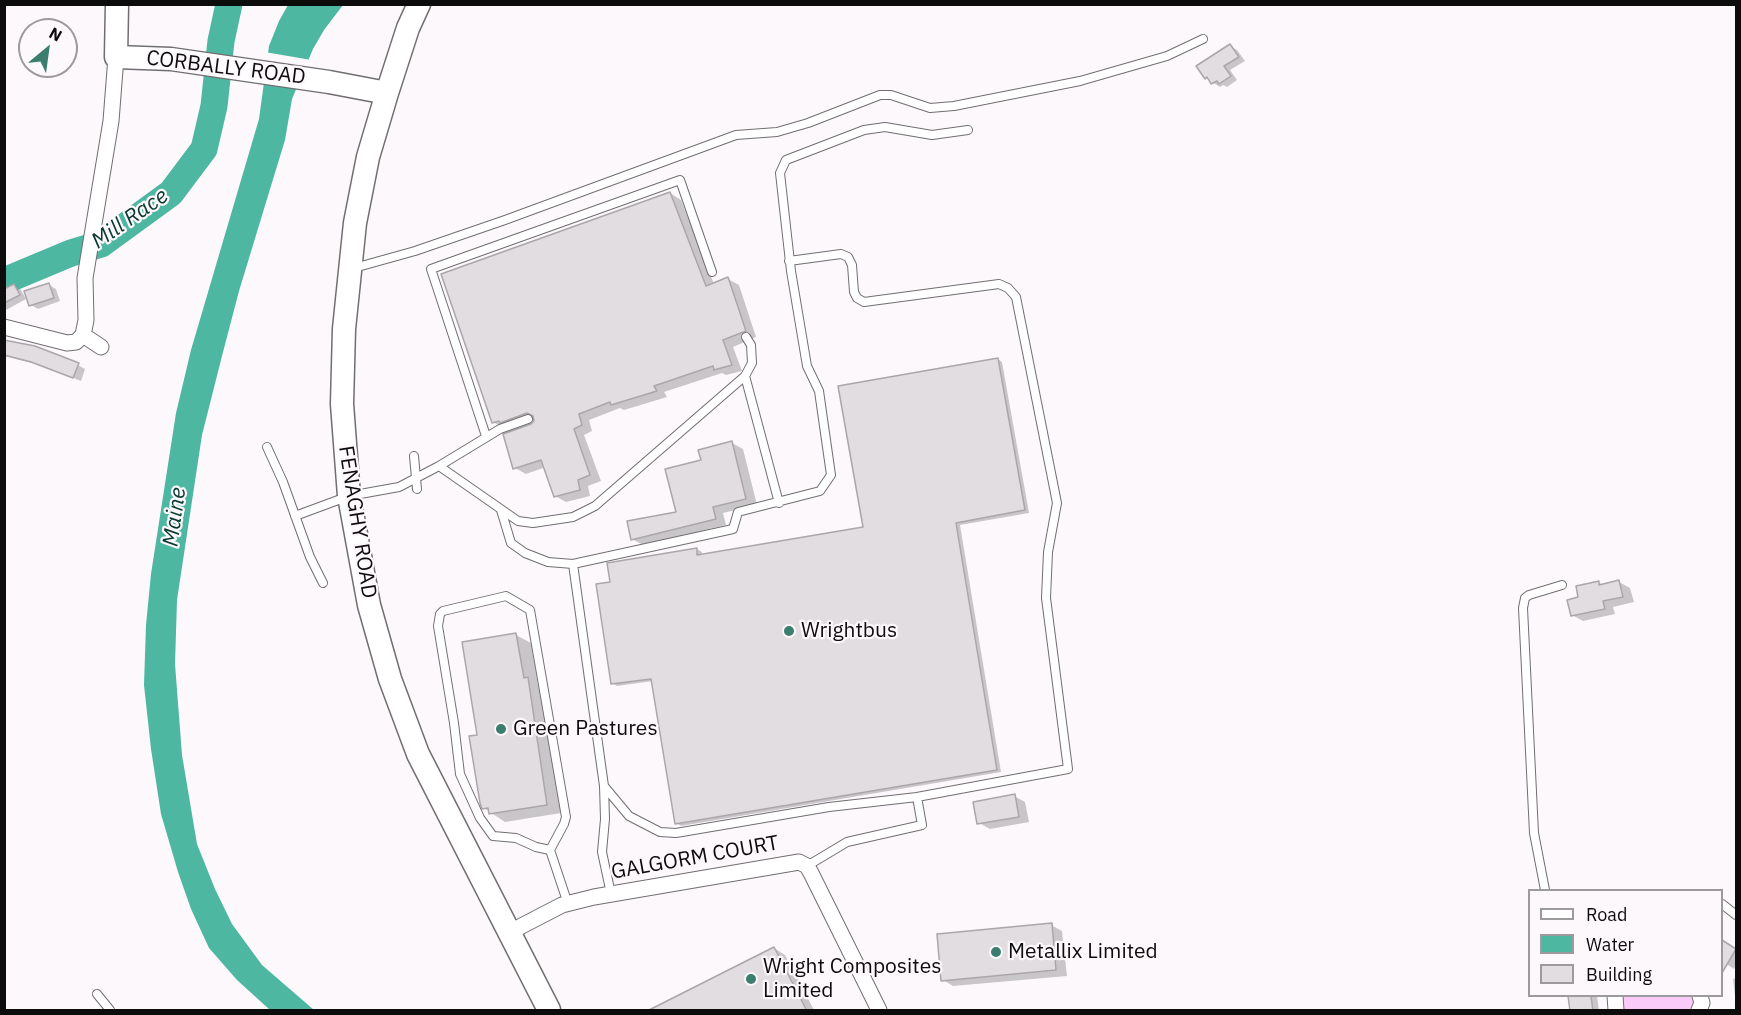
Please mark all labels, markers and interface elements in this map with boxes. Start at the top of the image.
north arrow [18,18,78,78]
text: N [46,22,66,46]
street label: CORBALLY ROAD [145,46,307,90]
water label: Mill Race [87,183,173,255]
street label: FENAGHY ROAD [332,444,382,600]
water label: Maine [158,486,192,548]
place label: Wrightbus [801,618,897,644]
marker: Wrightbus [782,624,796,638]
place label: Green Pastures [513,716,658,742]
marker: Green Pastures [494,722,508,736]
street label: GALGORM COURT [609,831,781,885]
legend [1528,889,1723,997]
text: Road [1586,903,1627,926]
text: Water [1586,933,1634,956]
place label: Metallix Limited [1008,939,1158,965]
marker: Metallix Limited [989,945,1003,959]
place label: Wright Composites Limited [763,954,941,1004]
text: Building [1586,963,1652,986]
marker: Wright Composites Limited [744,972,758,986]

